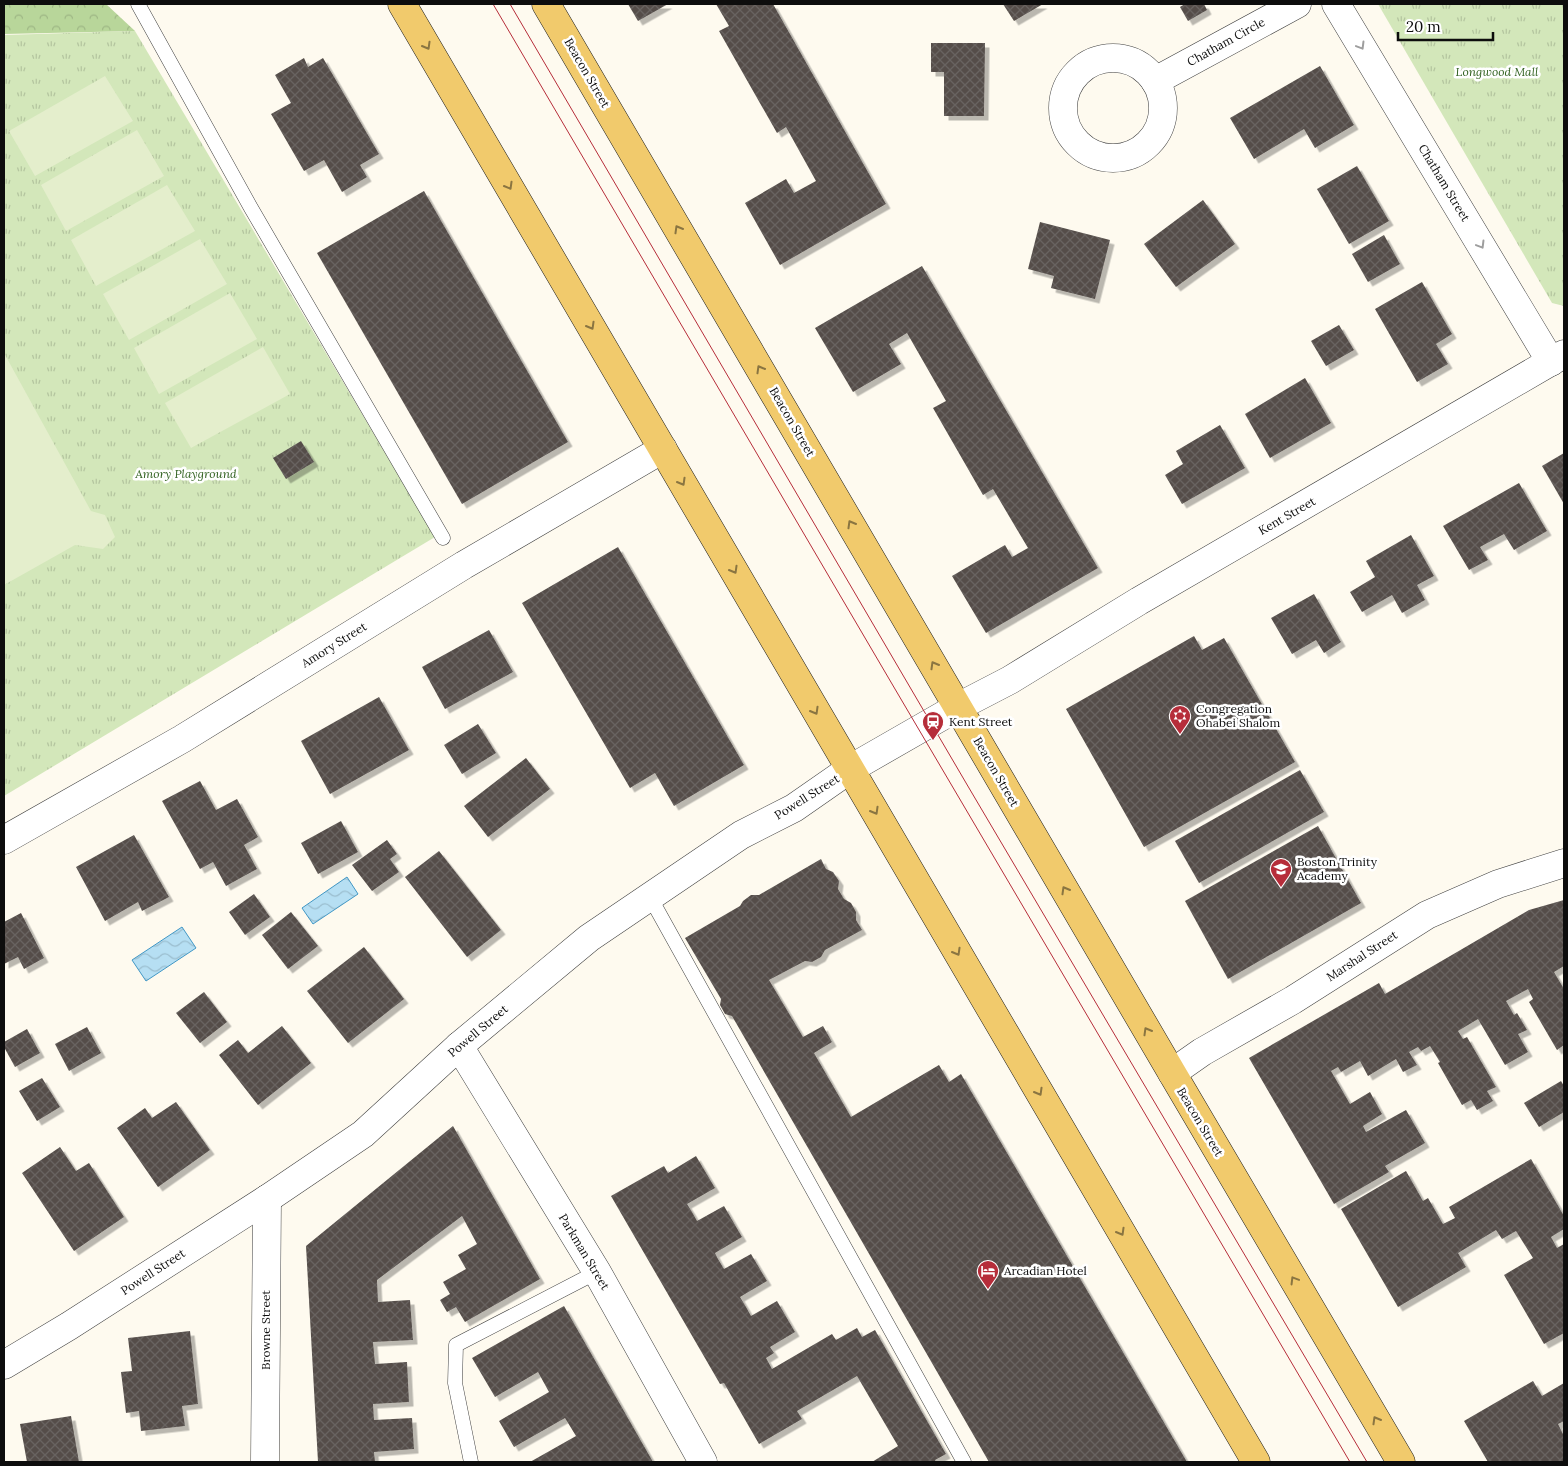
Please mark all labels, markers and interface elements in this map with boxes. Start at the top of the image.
scale bar [1398,10,1493,42]
street label: Chatham Circle [1184,14,1268,69]
text: 20 m [1406,17,1441,36]
street label: Beacon Street [561,35,614,111]
one-way arrow [420,40,430,49]
one-way arrow [1355,40,1365,49]
park label: Longwood Mall [1456,64,1539,79]
street label: Chatham Street [1415,141,1474,224]
one-way arrow [502,181,512,190]
one-way arrow [675,225,685,234]
one-way arrow [1474,240,1484,249]
one-way arrow [584,321,594,330]
one-way arrow [757,365,767,374]
street label: Beacon Street [766,384,819,460]
park label: Amory Playground [134,466,237,481]
one-way arrow [675,476,685,485]
street label: Kent Street [1255,493,1318,538]
one-way arrow [848,521,858,530]
one-way arrow [727,565,737,574]
street label: Amory Street [297,618,369,671]
one-way arrow [930,661,940,670]
place label: Congregation Ohabei Shalom [1196,701,1280,730]
synagogue icon: Congregation Ohabei Shalom [1168,704,1192,735]
one-way arrow [809,705,819,714]
station icon: Kent Street [921,710,945,741]
place label: Kent Street [949,714,1013,729]
street label: Beacon Street [970,734,1023,810]
street label: Powell Street [771,770,842,822]
one-way arrow [868,806,878,815]
place label: Boston Trinity Academy [1296,854,1378,883]
school or university icon: Boston Trinity Academy [1269,857,1293,888]
one-way arrow [1062,887,1072,896]
street label: Marshal Street [1323,927,1400,984]
one-way arrow [950,946,960,955]
street label: Powell Street [445,1001,511,1060]
one-way arrow [1143,1027,1153,1036]
street label: Beacon Street [1174,1084,1227,1159]
one-way arrow [1033,1086,1043,1095]
street label: Parkman Street [556,1211,613,1293]
one-way arrow [1115,1227,1125,1236]
street label: Powell Street [118,1245,188,1298]
hotel icon: Arcadian Hotel [976,1259,1000,1290]
place label: Arcadian Hotel [1003,1263,1087,1278]
one-way arrow [1290,1277,1300,1286]
street label: Browne Street [258,1290,273,1370]
one-way arrow [1373,1417,1383,1426]

